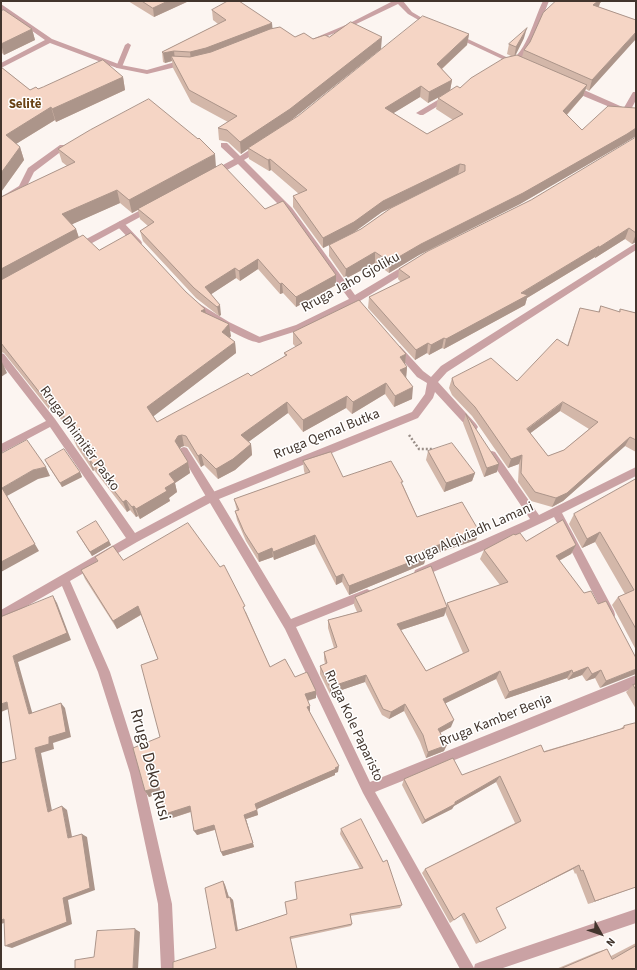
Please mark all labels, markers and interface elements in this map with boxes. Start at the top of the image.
district label: Selitë [9,97,41,113]
street label: Rruga Jaho Gjoliku [299,249,403,317]
street label: Rruga Dhimitër Pasko [35,383,123,495]
street label: Rruga Qemal Butka [272,406,382,464]
street label: Rruga Alqiviadh Lamani [403,499,537,571]
street label: Rruga Kole Paparisto [320,668,386,784]
street label: Rruga Kamber Benja [437,691,555,751]
street label: Rruga Deko Rusi [124,707,174,823]
north arrow [581,914,621,954]
text: N [602,934,619,950]

